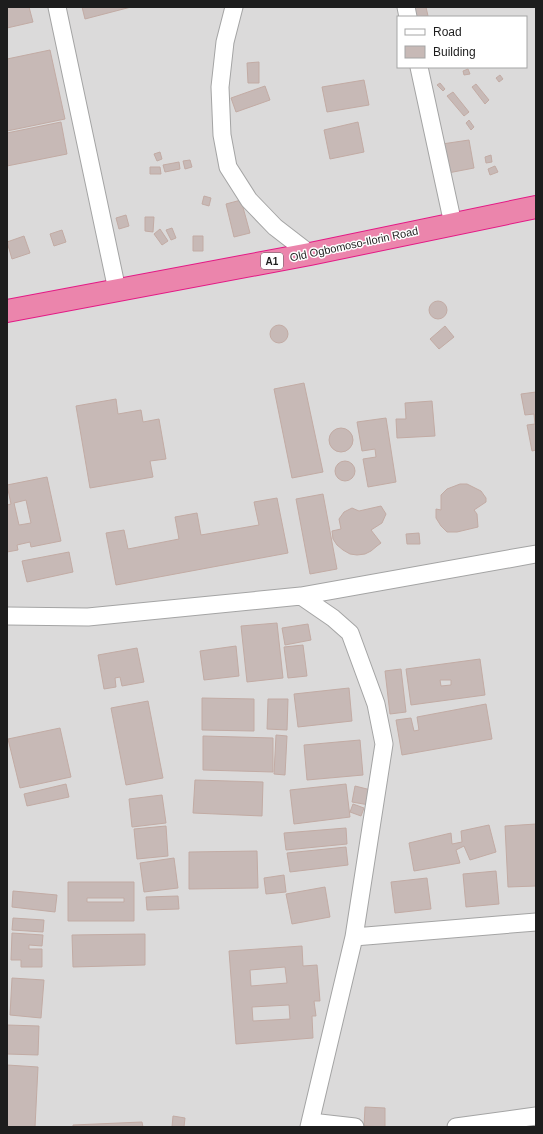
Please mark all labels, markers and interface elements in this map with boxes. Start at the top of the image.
legend [397,16,527,68]
text: Road [433,25,462,39]
text: Building [433,45,476,59]
street label: Old Ogbomoso-Ilorin Road [289,225,419,263]
road number: A1 [261,253,283,269]

